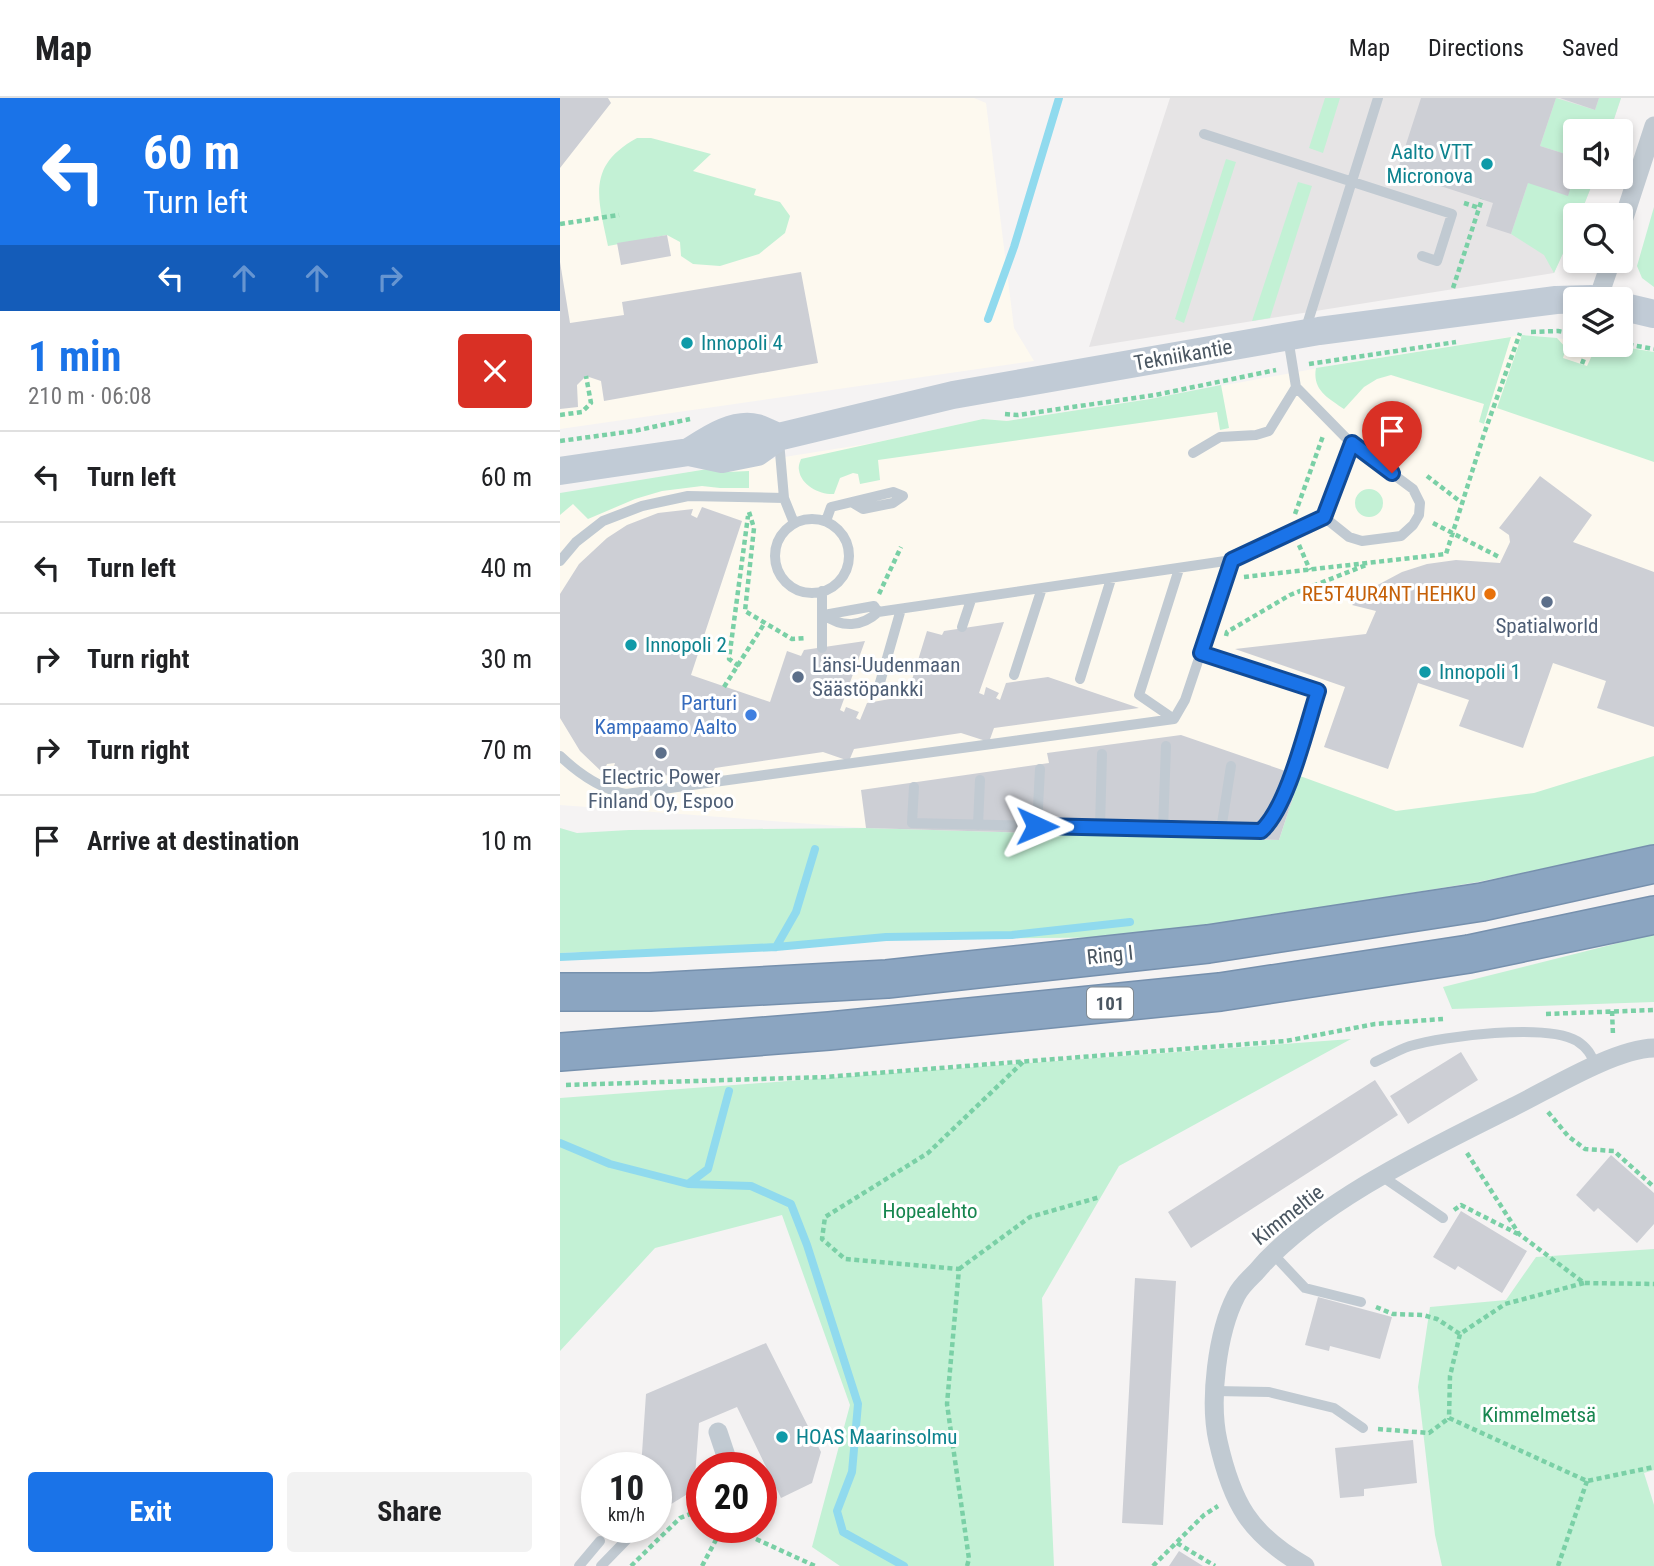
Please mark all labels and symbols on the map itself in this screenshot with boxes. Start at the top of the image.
place label: Aalto VTT Micronova [1386,140,1473,188]
marker: Aalto VTT Micronova [1479,156,1495,172]
place label: Innopoli 4 [701,331,783,355]
marker: Innopoli 4 [679,335,695,351]
street label: Tekniikantie [1132,335,1234,375]
pin [1362,401,1422,473]
place label: RE5T4UR4NT HEHKU [1302,582,1476,606]
marker: RE5T4UR4NT HEHKU [1482,586,1498,602]
marker: Spatialworld [1539,594,1555,610]
place label: Spatialworld [1495,614,1599,638]
place label: Innopoli 2 [645,633,727,657]
marker: Innopoli 2 [623,637,639,653]
place label: Länsi-Uudenmaan Säästöpankki [812,653,960,701]
place label: Innopoli 1 [1439,660,1521,684]
marker: Innopoli 1 [1417,664,1433,680]
marker: Länsi-Uudenmaan Säästöpankki [790,669,806,685]
place label: Parturi Kampaamo Aalto [594,691,737,739]
marker: Parturi Kampaamo Aalto [743,707,759,723]
marker: Electric Power Finland Oy, Espoo [653,745,669,761]
place label: Electric Power Finland Oy, Espoo [588,765,734,813]
position arrow [1000,789,1074,863]
street label: Ring I [1086,941,1134,969]
road number: 101 [1087,988,1133,1018]
street label: Kimmeltie [1248,1180,1328,1250]
park label: Hopealehto [882,1199,978,1223]
park label: Kimmelmetsä [1482,1403,1596,1427]
place label: HOAS Maarinsolmu [796,1425,958,1449]
marker: HOAS Maarinsolmu [774,1429,790,1445]
speed limit sign: 20 [686,1452,777,1543]

